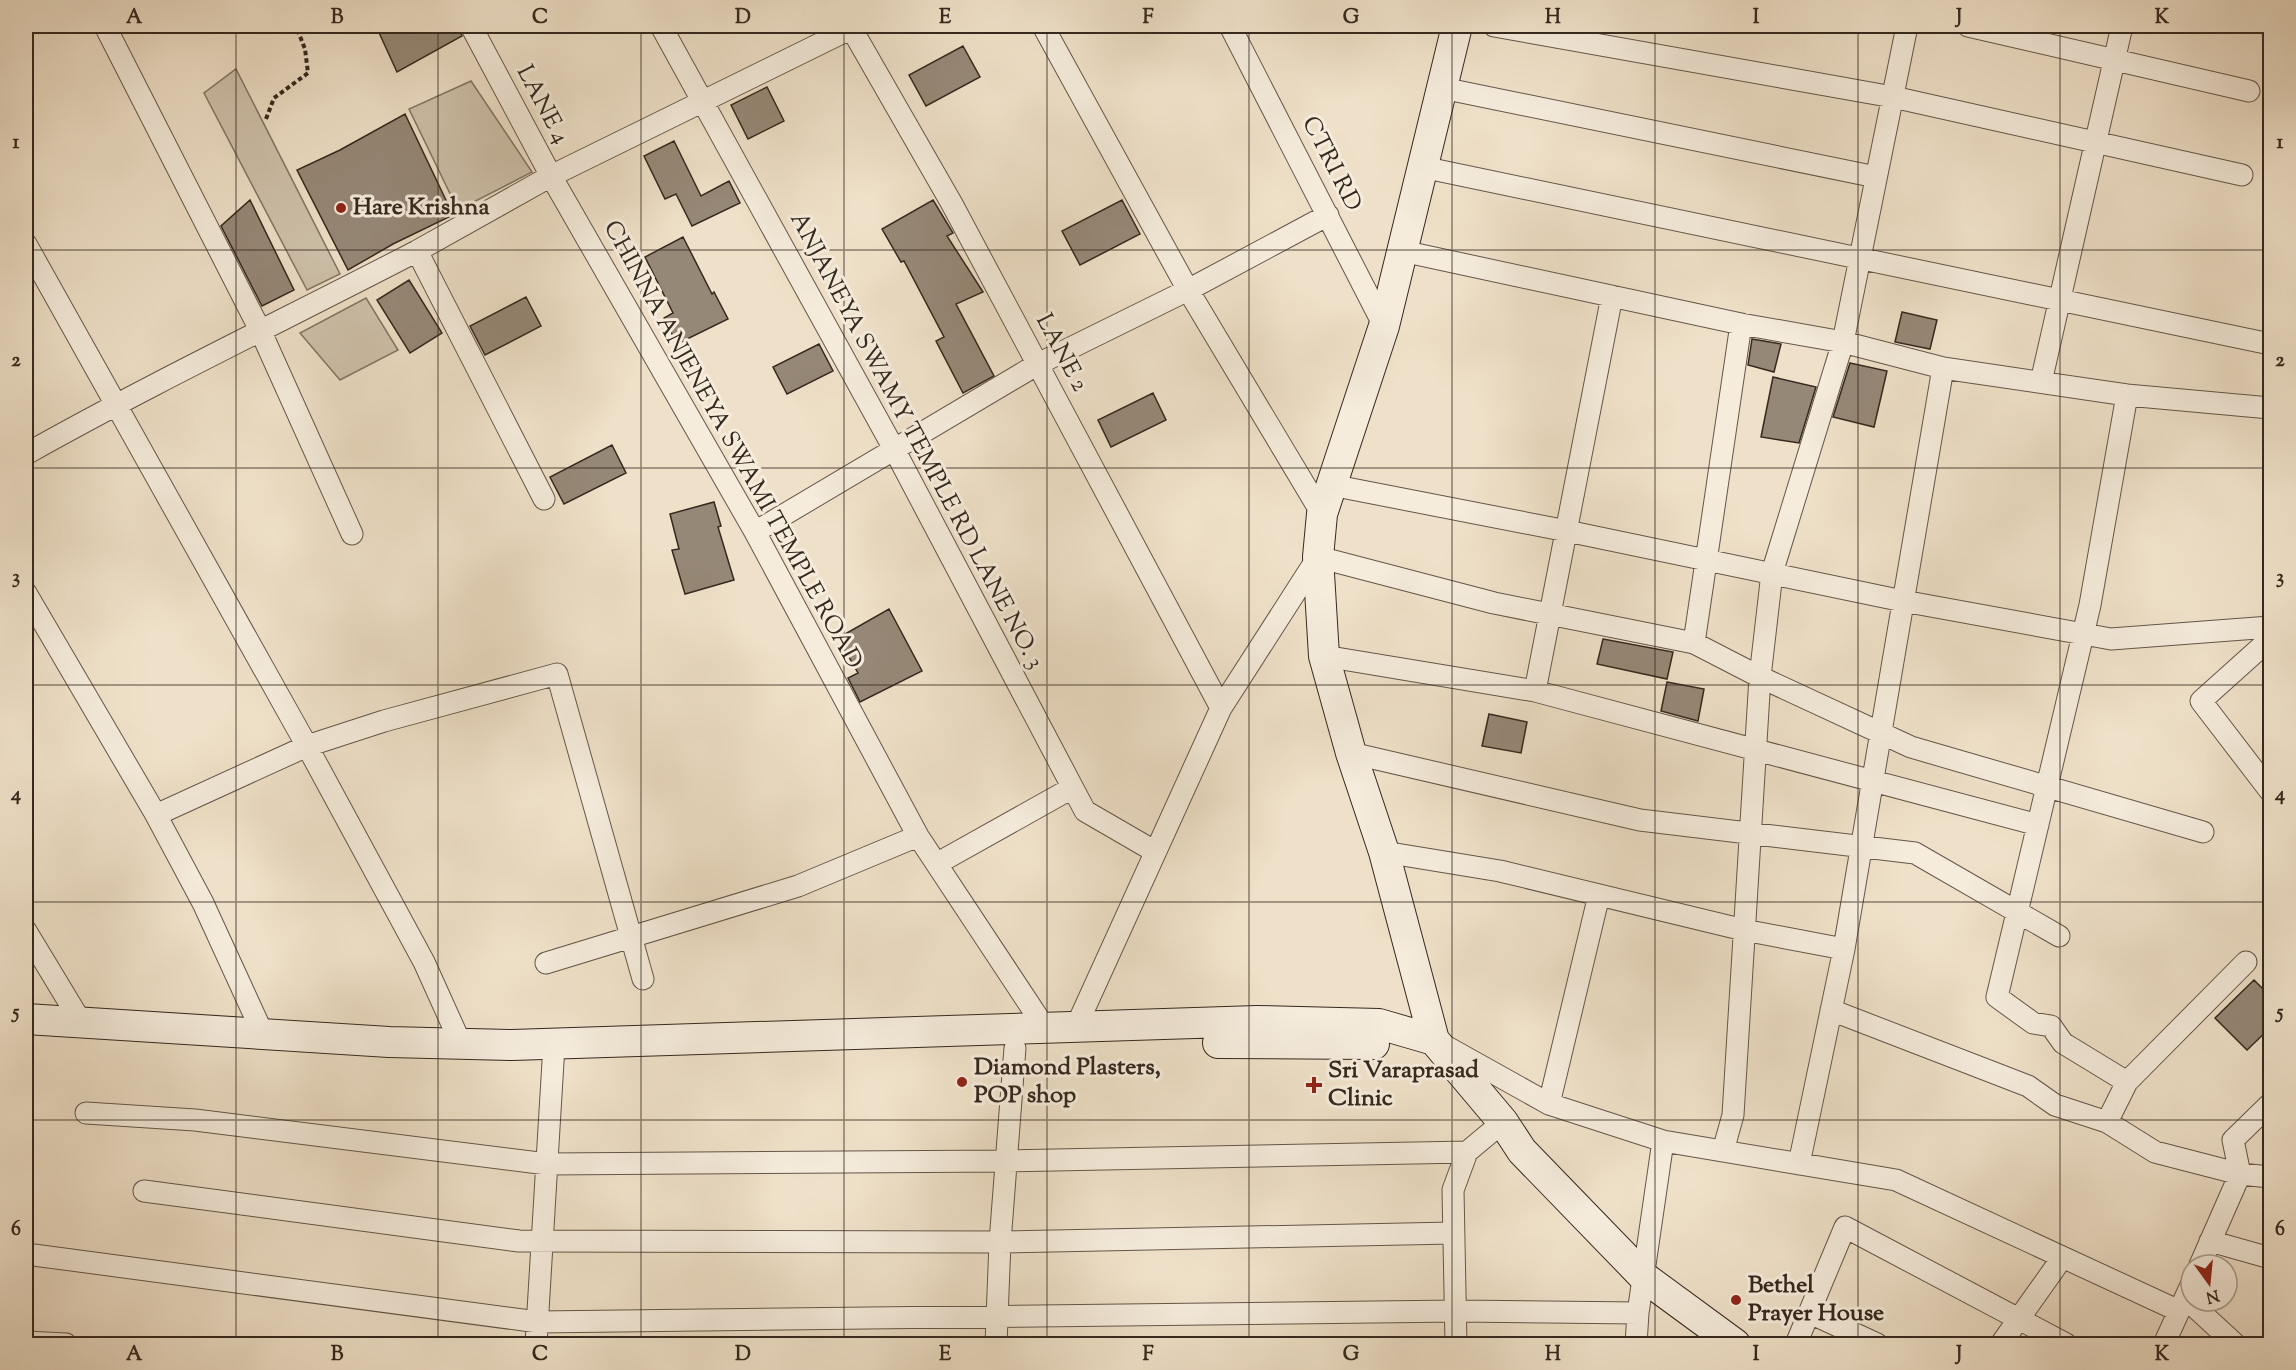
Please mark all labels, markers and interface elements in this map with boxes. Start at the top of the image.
text: A [126,4,143,33]
text: B [331,4,344,33]
text: C [532,4,548,33]
text: D [735,4,751,33]
text: E [939,4,952,33]
text: F [1142,4,1154,33]
text: G [1343,4,1360,33]
text: H [1545,4,1561,33]
text: I [1753,4,1760,33]
text: J [1954,4,1962,33]
text: K [2155,4,2170,33]
street label: LANE 4 [507,60,577,150]
street label: CTRI RD [1293,111,1369,217]
text: 1 [13,129,20,158]
text: 1 [2277,129,2284,158]
place label: Hare Krishna [353,191,490,225]
marker: Hare Krishna [334,201,348,215]
street label: ANJANEYA SWAMY TEMPLE RD LANE NO. 3 [781,207,1051,675]
street label: CHINNA ANJENEYA SWAMI TEMPLE ROAD [594,215,870,675]
street label: LANE 2 [1026,308,1096,398]
text: 2 [11,347,21,376]
text: 2 [2275,347,2285,376]
text: 3 [12,564,20,593]
text: 3 [2276,564,2284,593]
text: 4 [10,781,21,810]
text: 4 [2274,781,2285,810]
text: 5 [11,999,20,1028]
text: 5 [2275,999,2284,1028]
place label: Diamond Plasters, POP shop [974,1051,1161,1113]
place label: Sri Varaprasad Clinic [1328,1054,1479,1116]
marker: Diamond Plasters, POP shop [955,1075,969,1089]
marker: Sri Varaprasad Clinic [1305,1076,1323,1094]
text: 6 [11,1216,21,1245]
text: 6 [2275,1216,2285,1245]
north arrow [2179,1253,2239,1313]
place label: Bethel Prayer House [1748,1269,1884,1331]
text: N [2203,1282,2221,1308]
marker: Bethel Prayer House [1729,1293,1743,1307]
text: A [126,1341,143,1370]
text: B [331,1341,344,1370]
text: C [532,1341,548,1370]
text: D [735,1341,751,1370]
text: E [939,1341,952,1370]
text: F [1142,1341,1154,1370]
text: G [1343,1341,1360,1370]
text: H [1545,1341,1561,1370]
text: I [1753,1341,1760,1370]
text: J [1954,1341,1962,1370]
text: K [2155,1341,2170,1370]

